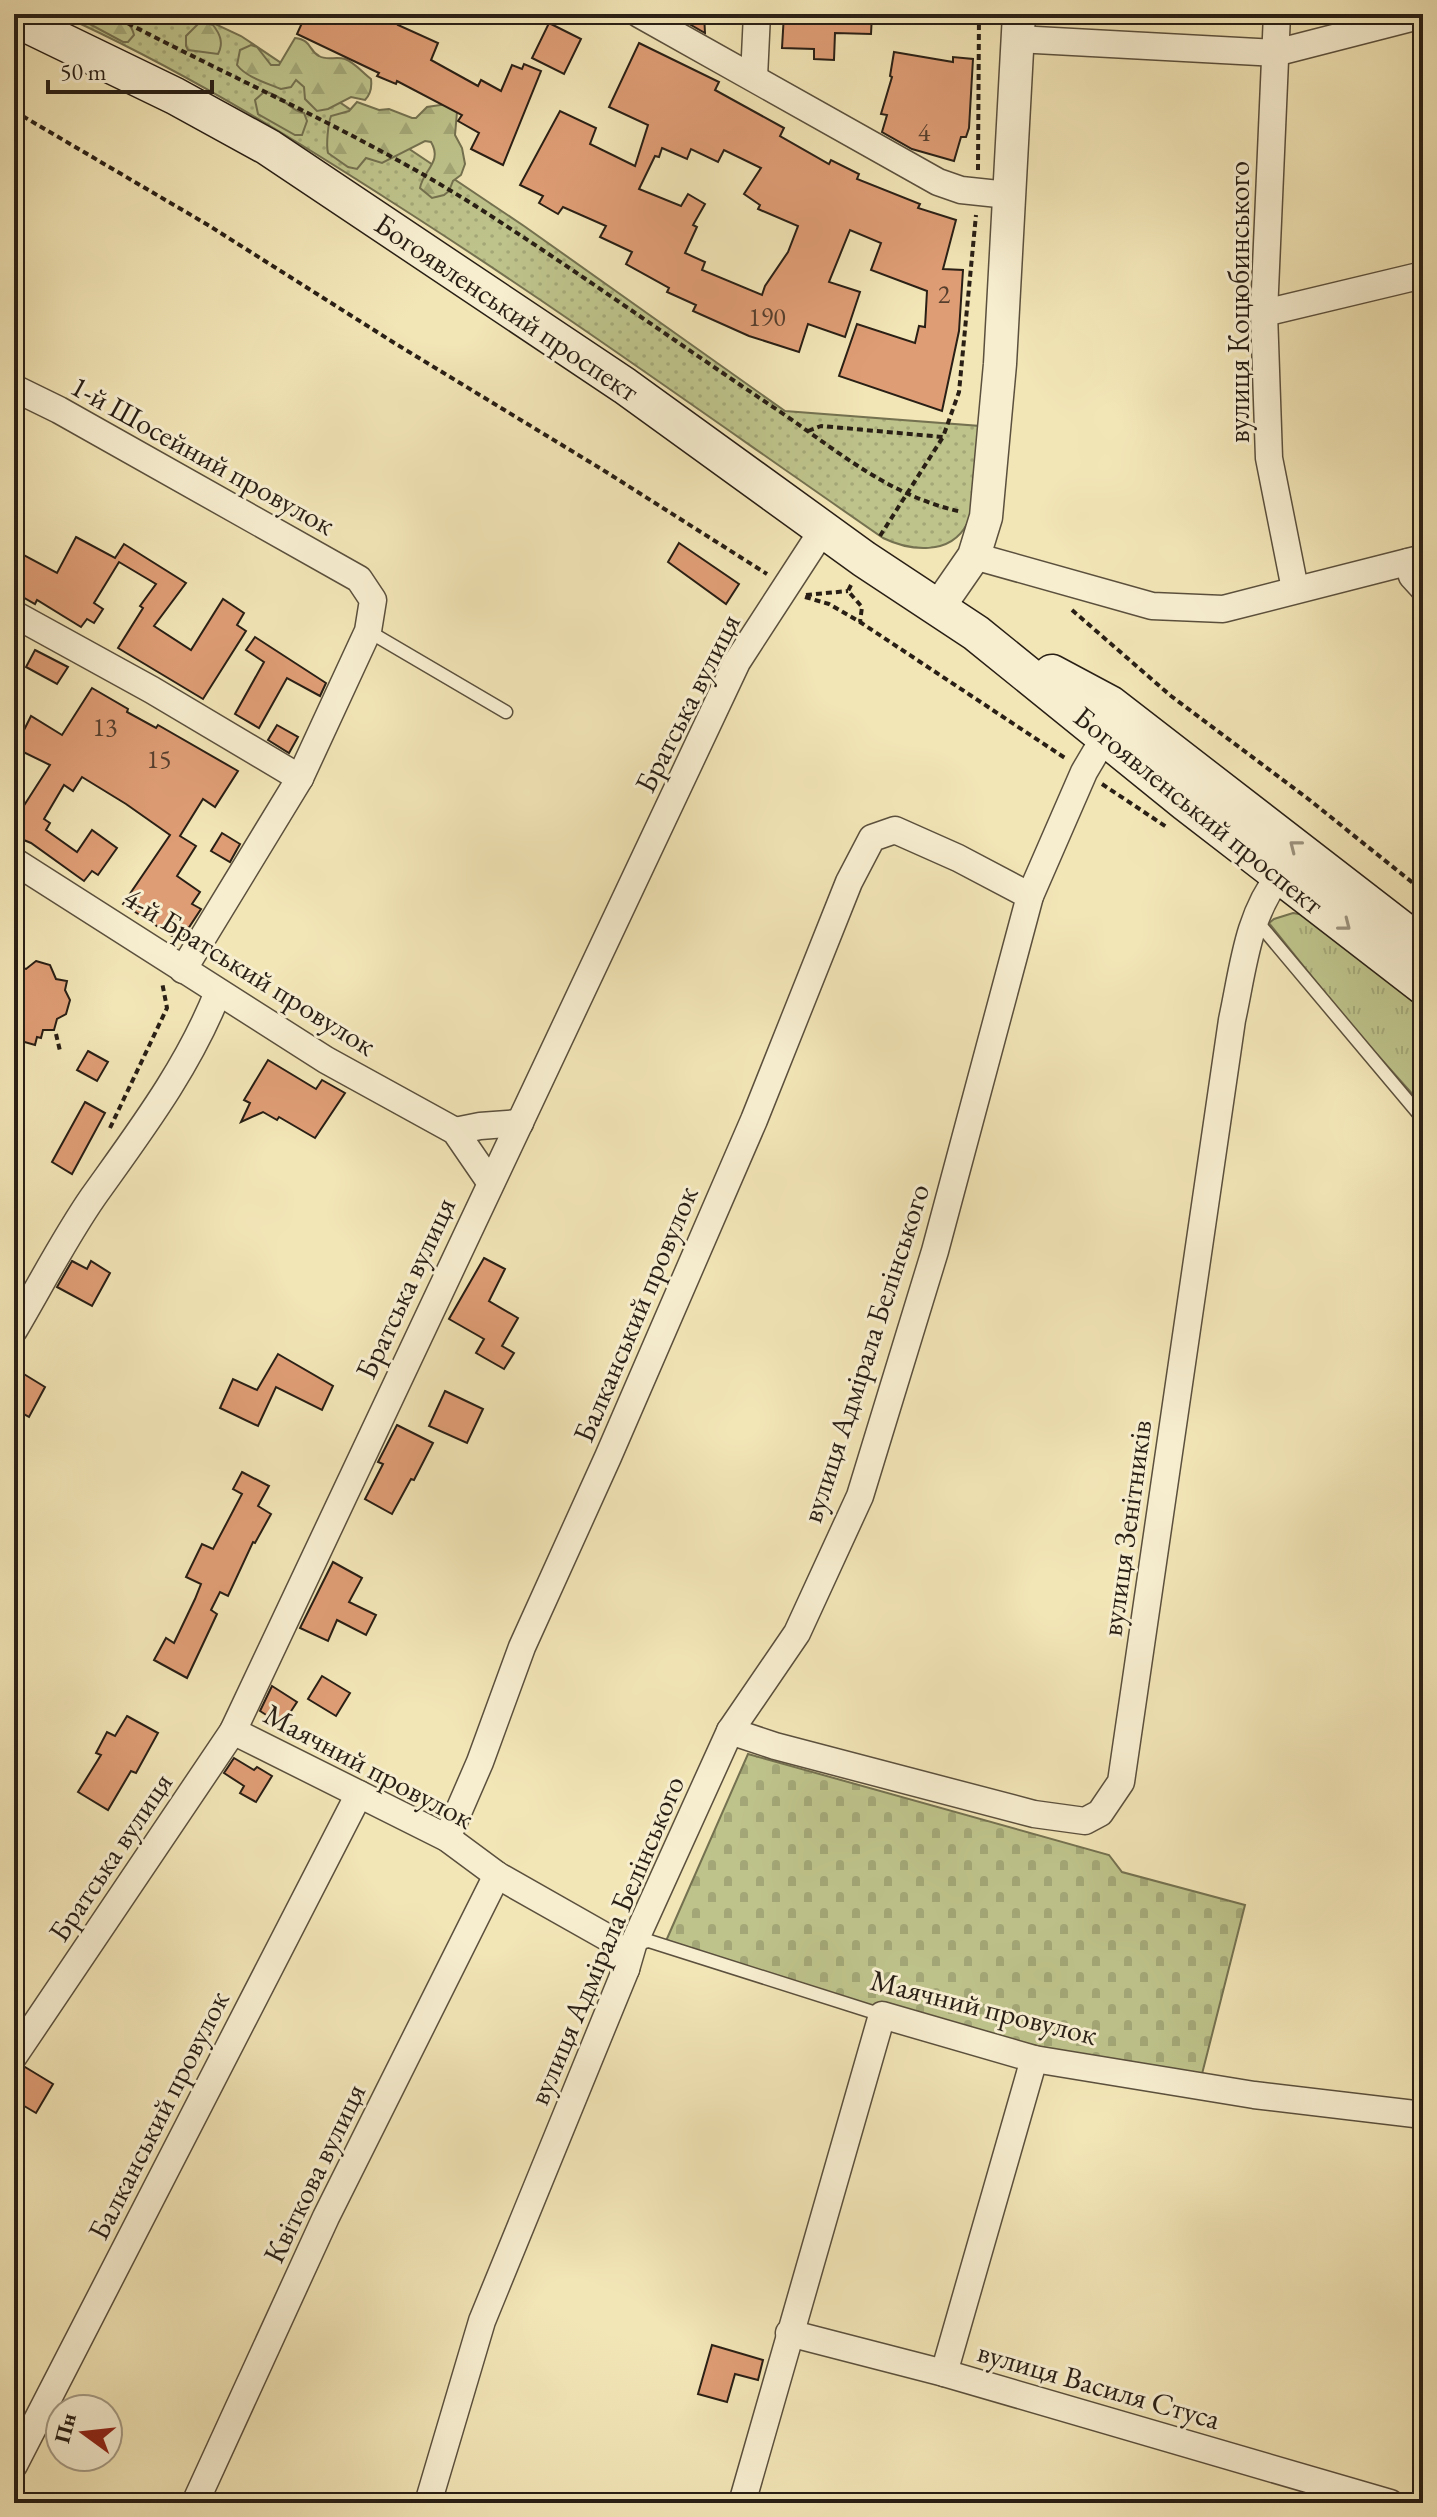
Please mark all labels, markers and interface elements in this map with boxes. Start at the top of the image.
scale bar [48,44,212,94]
text: 50 m [60,56,107,87]
house number: 4 [918,115,931,149]
street label: вулиця Коцюбинського [1219,161,1258,443]
street label: Богоявленський проспект [367,204,647,410]
house number: 2 [938,277,951,311]
house number: 190 [748,300,786,334]
street label: 1-й Шосейний провулок [64,366,342,544]
street label: Братська вулиця [625,607,749,799]
street label: Богоявленський проспект [1066,697,1332,923]
house number: 13 [93,710,117,744]
house number: 15 [147,742,171,776]
one-way arrow [1289,842,1304,856]
street label: 4-й Братський провулок [116,877,384,1065]
one-way arrow [1336,916,1351,930]
street label: вулиця Адмірала Белінського [792,1179,938,1527]
street label: Балканський провулок [563,1180,707,1448]
street label: Братська вулиця [346,1191,464,1385]
street label: вулиця Зенітників [1092,1417,1160,1639]
street label: Маячний провулок [257,1694,481,1838]
street label: Братська вулиця [39,1765,181,1949]
street label: вулиця Адмірала Белінського [519,1770,693,2110]
street label: Маячний провулок [867,1960,1101,2054]
street label: Балканський провулок [78,1984,238,2246]
street label: Квіткова вулиця [254,2077,374,2269]
street label: вулиця Василя Стуса [973,2332,1225,2438]
north arrow [44,2393,124,2473]
text: Пн [47,2409,83,2446]

